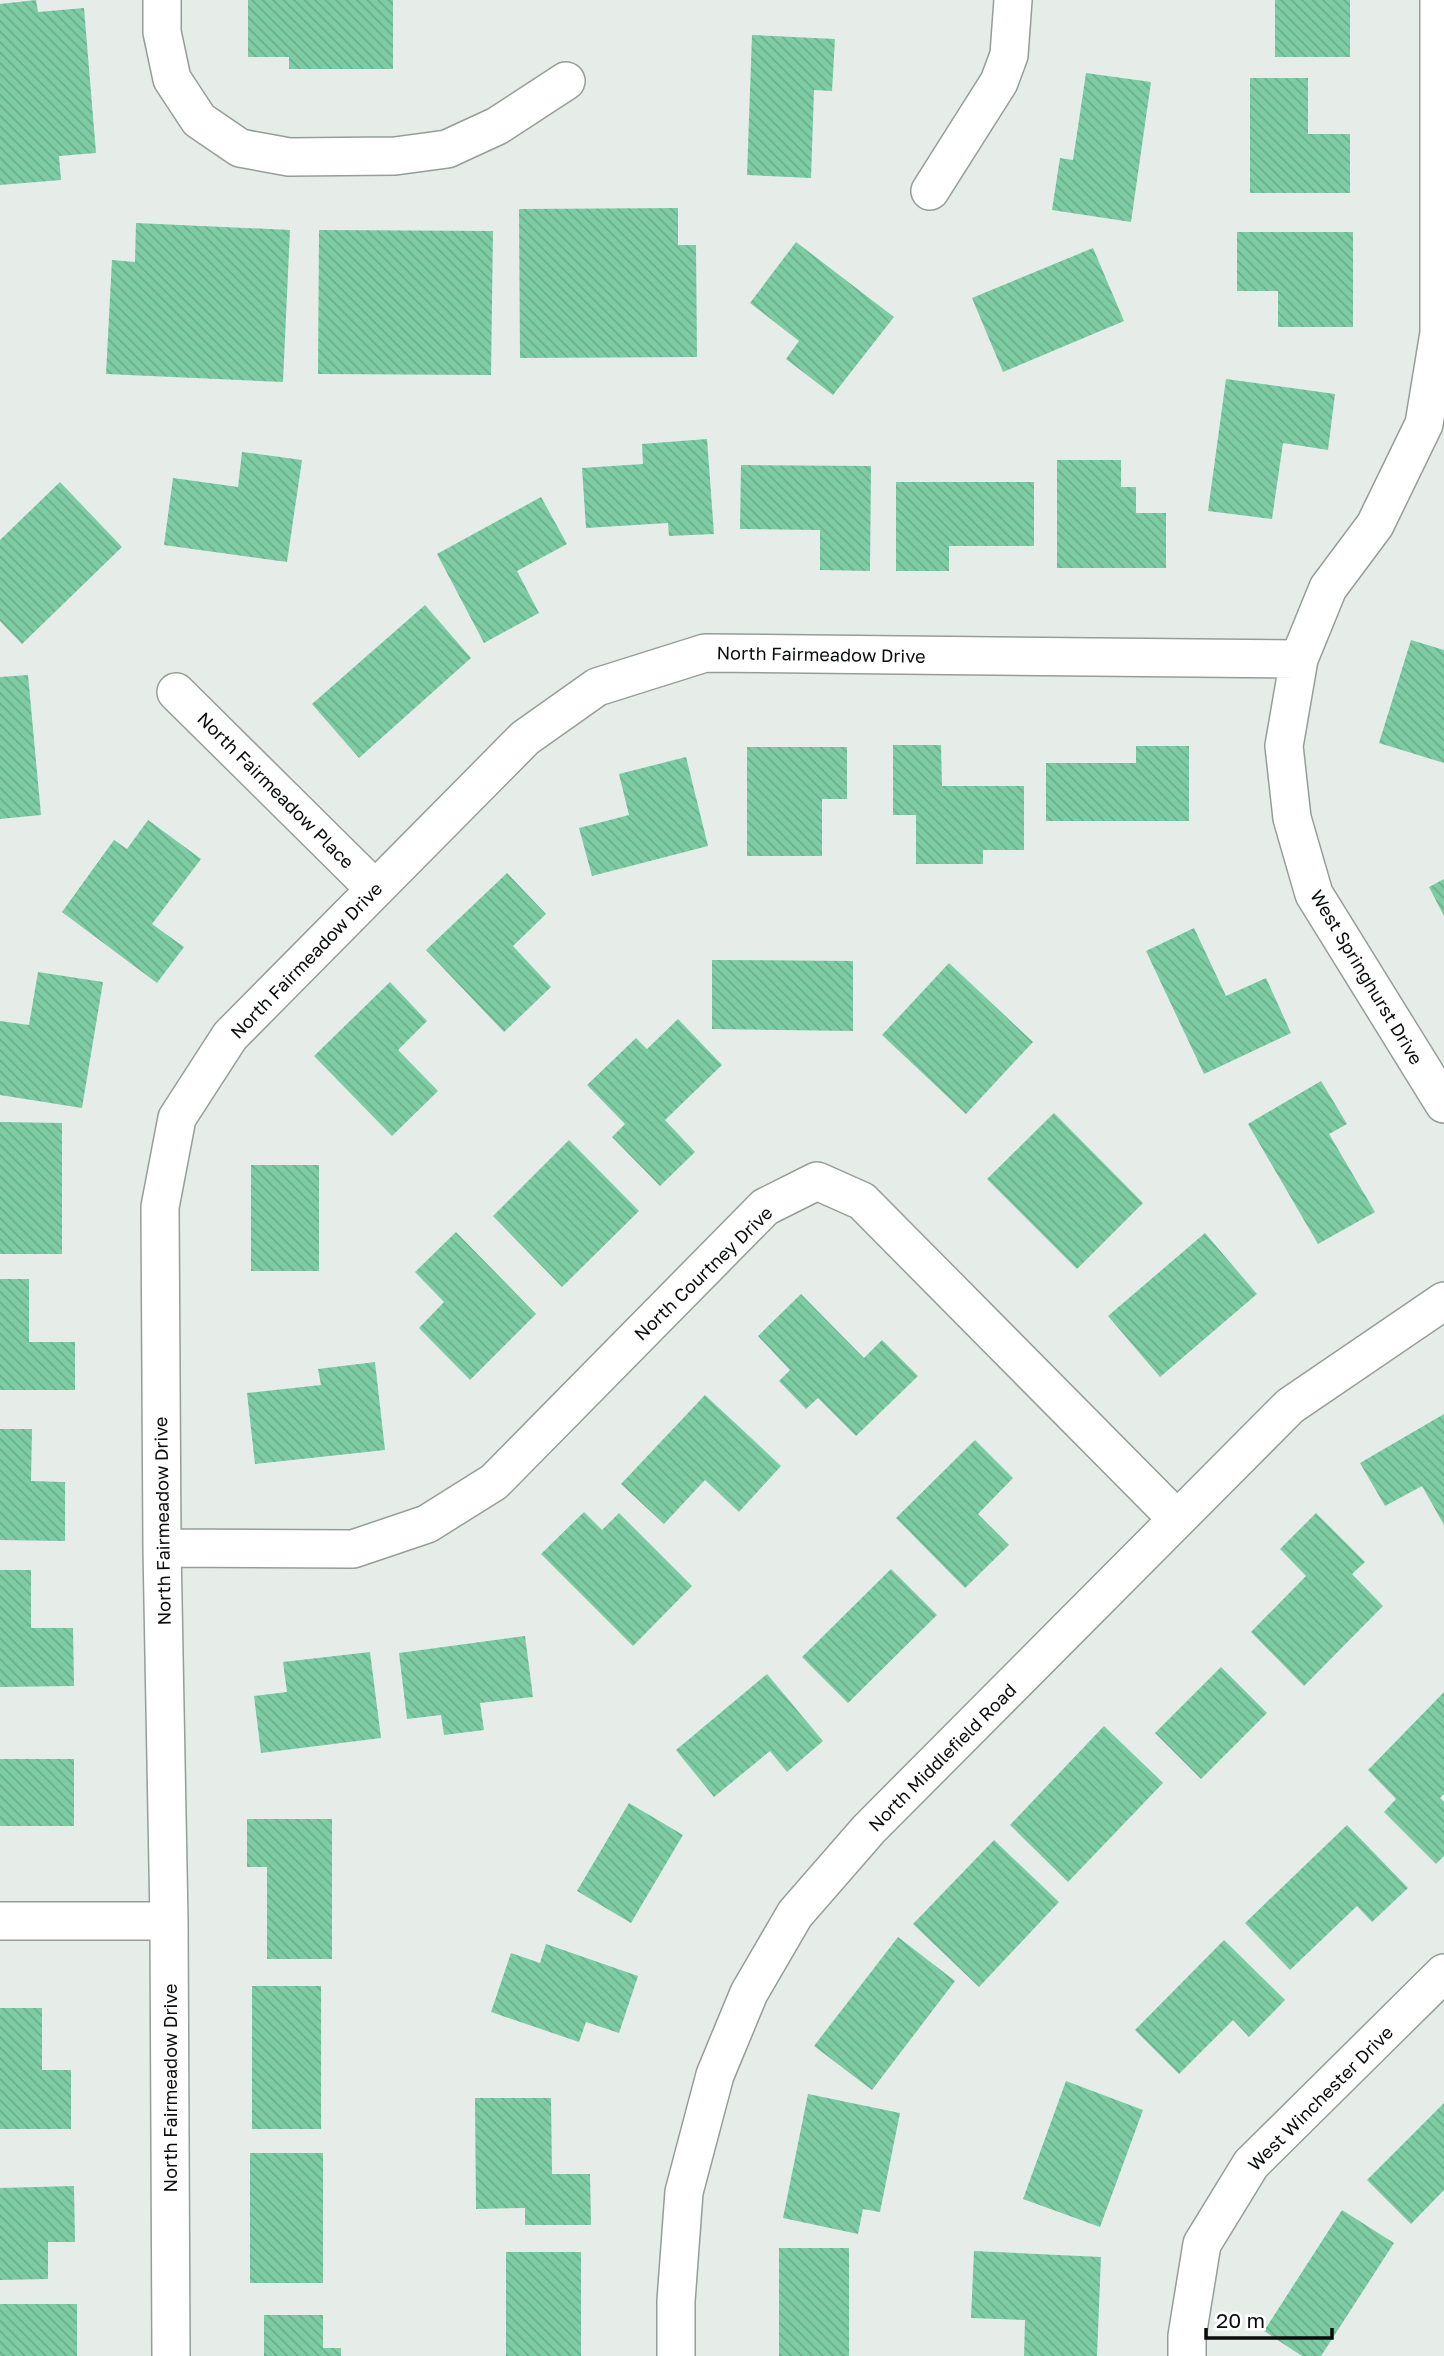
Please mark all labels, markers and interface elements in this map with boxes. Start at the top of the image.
street label: North Fairmeadow Drive [716,641,926,667]
street label: North Fairmeadow Place [193,707,359,873]
street label: North Fairmeadow Drive [226,877,386,1043]
street label: West Springhurst Drive [1306,886,1428,1068]
street label: North Courtney Drive [629,1201,777,1345]
street label: North Fairmeadow Drive [149,1416,175,1626]
street label: North Middlefield Road [864,1679,1020,1835]
street label: North Fairmeadow Drive [159,1984,181,2192]
street label: West Winchester Drive [1243,2021,1397,2175]
scale bar [1206,2296,1332,2340]
text: 20 m [1216,2307,1265,2333]

